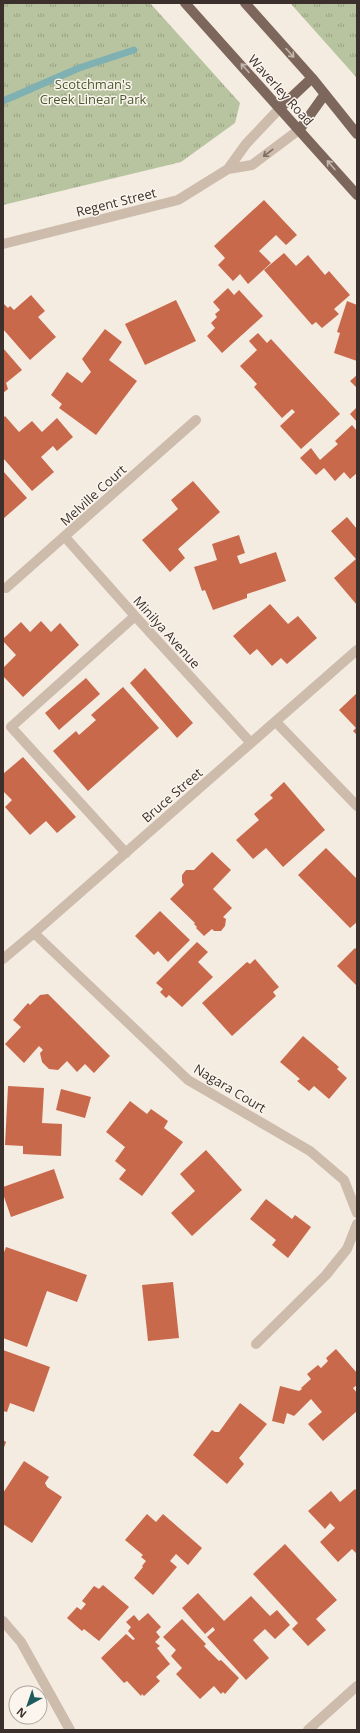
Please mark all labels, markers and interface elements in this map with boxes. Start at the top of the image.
one-way arrow [285,47,294,58]
street label: Waverley Road [244,51,318,129]
one-way arrow [240,63,249,74]
park label: Scotchman's Creek Linear Park [40,75,147,108]
one-way arrow [263,148,274,157]
one-way arrow [327,160,336,171]
street label: Regent Street [74,183,158,221]
street label: Melville Court [56,460,130,530]
street label: Minilya Avenue [130,592,204,672]
street label: Bruce Street [138,763,206,826]
street label: Nagara Court [191,1059,270,1117]
north arrow [8,1685,48,1725]
text: N [13,1704,30,1722]

